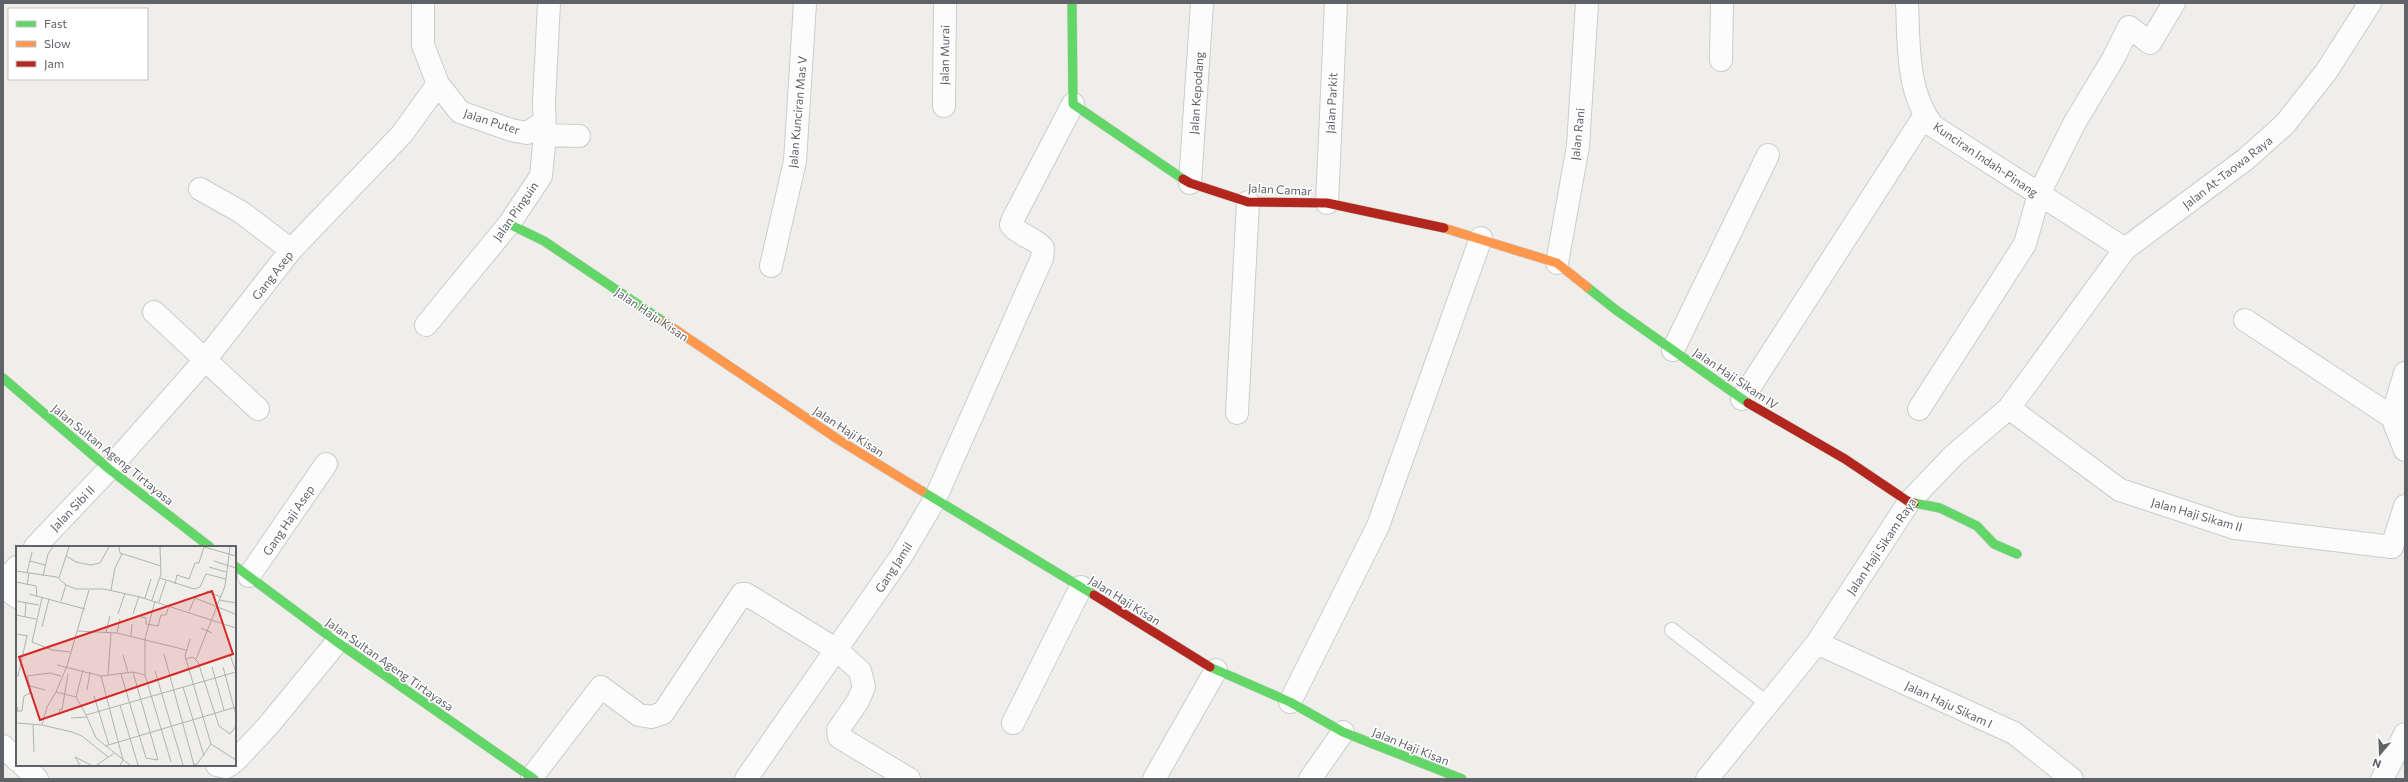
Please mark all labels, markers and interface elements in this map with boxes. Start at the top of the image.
legend [8,8,148,80]
text: Fast [44,16,67,30]
street label: Jalan Murai [936,25,953,85]
text: Slow [44,36,71,50]
street label: Jalan Kepodang [1186,51,1207,135]
street label: Jalan Kunciran Mas V [785,55,810,169]
text: Jam [44,56,64,71]
street label: Jalan Parkit [1322,72,1341,134]
street label: Jalan Puter [462,105,522,138]
street label: Jalan Rani [1567,107,1588,161]
street label: Kunciran Indah-Pinang [1931,119,2041,200]
street label: Jalan At-Taowa Raya [2179,133,2275,212]
street label: Jalan Pinguin [489,179,541,244]
street label: Jalan Camar [1247,180,1313,199]
street label: Gang Asep [249,248,295,302]
street label: Jalan Haju Kisan [612,284,691,344]
street label: Jalan Haji Sikam IV [1690,344,1781,412]
street label: Jalan Sultan Ageng Tirtayasa [49,401,177,508]
street label: Jalan Haji Kisan [810,403,887,460]
street label: Jalan Sibi II [47,482,98,534]
street label: Gang Haji Asep [259,482,317,558]
street label: Jalan Haji Sikam II [2149,494,2244,535]
street label: Jalan Haji Sikam Raya [1843,495,1920,598]
street label: Gang Jamil [872,539,915,595]
inset map [16,546,236,766]
street label: Jalan Haji Kisan [1086,572,1163,628]
street label: Jalan Sultan Ageng Tirtayasa [323,615,457,714]
street label: Jalan Haju Sikam I [1903,678,1995,731]
street label: Jalan Haji Kisan [1370,724,1452,769]
north arrow [2360,734,2400,774]
text: N [2371,756,2383,771]

